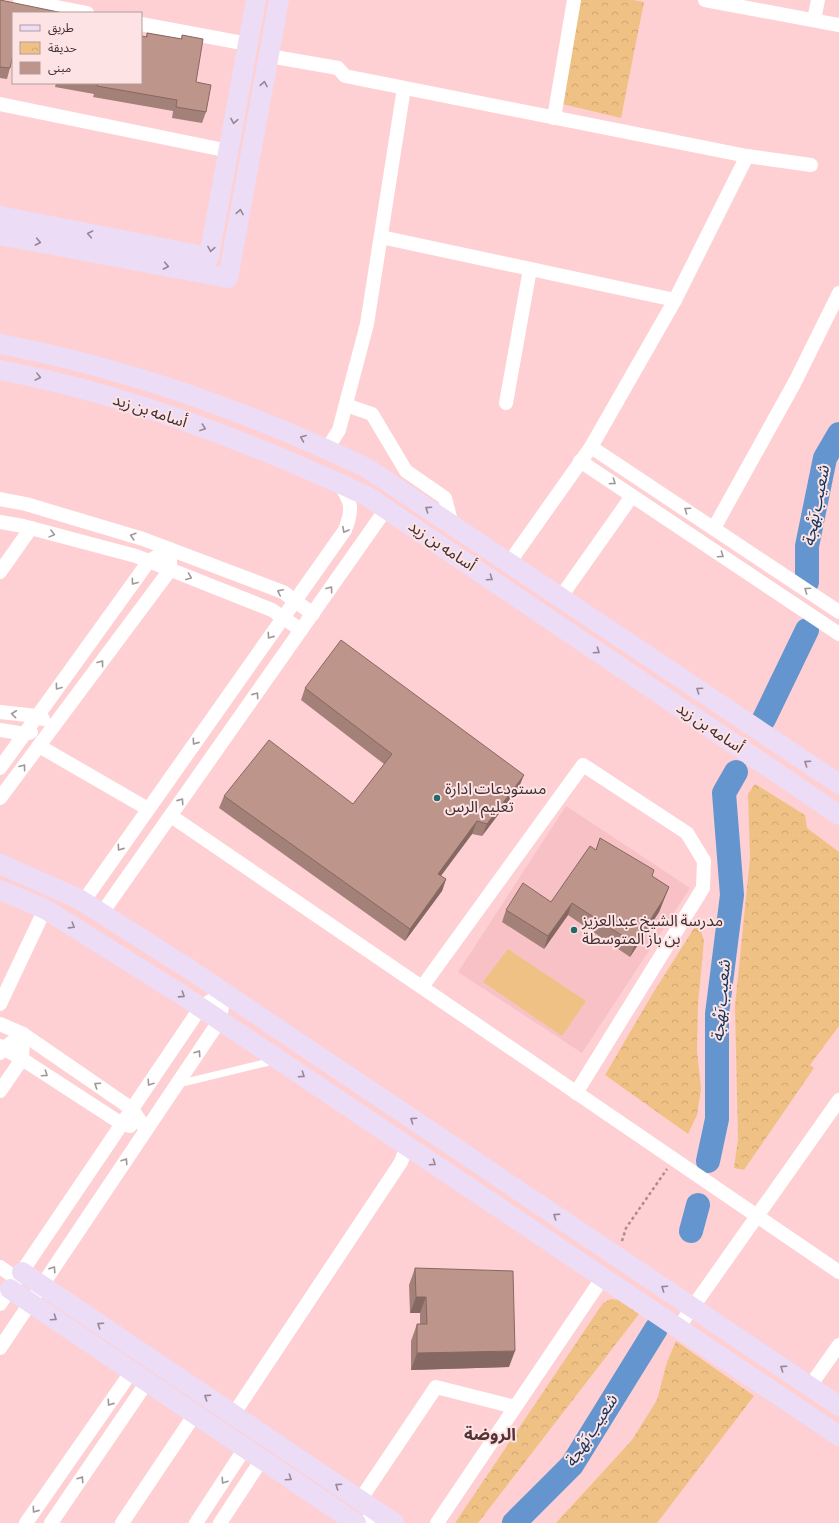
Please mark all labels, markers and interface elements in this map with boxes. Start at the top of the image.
legend [12,12,142,84]
text: طريق [48,22,74,36]
text: حديقة [48,42,77,55]
text: مبنى [48,62,71,75]
one-way arrow [259,81,268,88]
one-way arrow [231,118,239,124]
one-way arrow [235,209,244,215]
one-way arrow [87,230,93,238]
one-way arrow [35,238,41,246]
one-way arrow [207,246,216,252]
one-way arrow [163,262,169,270]
one-way arrow [35,373,41,381]
street label: أسامه بن زيد [111,390,190,431]
one-way arrow [199,423,206,431]
one-way arrow [299,435,307,443]
water label: شعيب بَهْجة [800,464,834,548]
one-way arrow [609,478,616,485]
one-way arrow [425,507,432,514]
one-way arrow [684,507,691,515]
street label: أسامه بن زيد [405,516,480,575]
one-way arrow [342,526,349,533]
one-way arrow [48,529,55,537]
one-way arrow [130,532,137,541]
one-way arrow [717,550,724,558]
one-way arrow [184,572,192,580]
one-way arrow [485,574,492,581]
one-way arrow [131,578,139,585]
one-way arrow [326,586,333,593]
one-way arrow [804,588,811,595]
one-way arrow [277,589,285,597]
one-way arrow [267,632,275,639]
one-way arrow [593,646,600,653]
one-way arrow [96,660,103,667]
one-way arrow [56,683,63,690]
one-way arrow [696,688,703,695]
one-way arrow [251,692,259,699]
street label: أسامه بن زيد [673,698,748,757]
one-way arrow [11,709,17,718]
one-way arrow [193,738,200,745]
one-way arrow [804,760,811,767]
one-way arrow [18,764,25,771]
place label: مستودعات ادارة تعليم الرس [445,781,546,819]
marker: مستودعات ادارة تعليم الرس [432,793,442,803]
one-way arrow [176,799,183,806]
one-way arrow [118,844,125,851]
place label: مدرسة الشيخ عبدالعزيز بن باز المتوسطة [581,913,723,948]
one-way arrow [68,921,75,929]
marker: مدرسة الشيخ عبدالعزيز بن باز المتوسطة [569,925,579,935]
water label: شعيب بَهْجة [709,959,734,1043]
one-way arrow [178,990,185,997]
one-way arrow [193,1050,201,1057]
one-way arrow [41,1069,48,1077]
one-way arrow [298,1071,305,1078]
one-way arrow [148,1078,155,1085]
one-way arrow [95,1083,102,1090]
one-way arrow [410,1117,417,1125]
one-way arrow [120,1158,127,1165]
one-way arrow [429,1159,436,1166]
one-way arrow [553,1213,560,1221]
one-way arrow [48,1266,56,1273]
one-way arrow [661,1285,668,1293]
one-way arrow [50,1313,57,1321]
one-way arrow [97,1323,104,1330]
one-way arrow [781,1366,788,1373]
water label: شعيب بَهْجة [562,1391,622,1471]
one-way arrow [205,1395,212,1402]
one-way arrow [107,1399,115,1406]
district label: الروضة [464,1425,516,1444]
one-way arrow [285,1473,292,1481]
one-way arrow [76,1476,84,1483]
one-way arrow [222,1476,229,1483]
one-way arrow [336,1483,343,1490]
one-way arrow [32,1506,40,1513]

